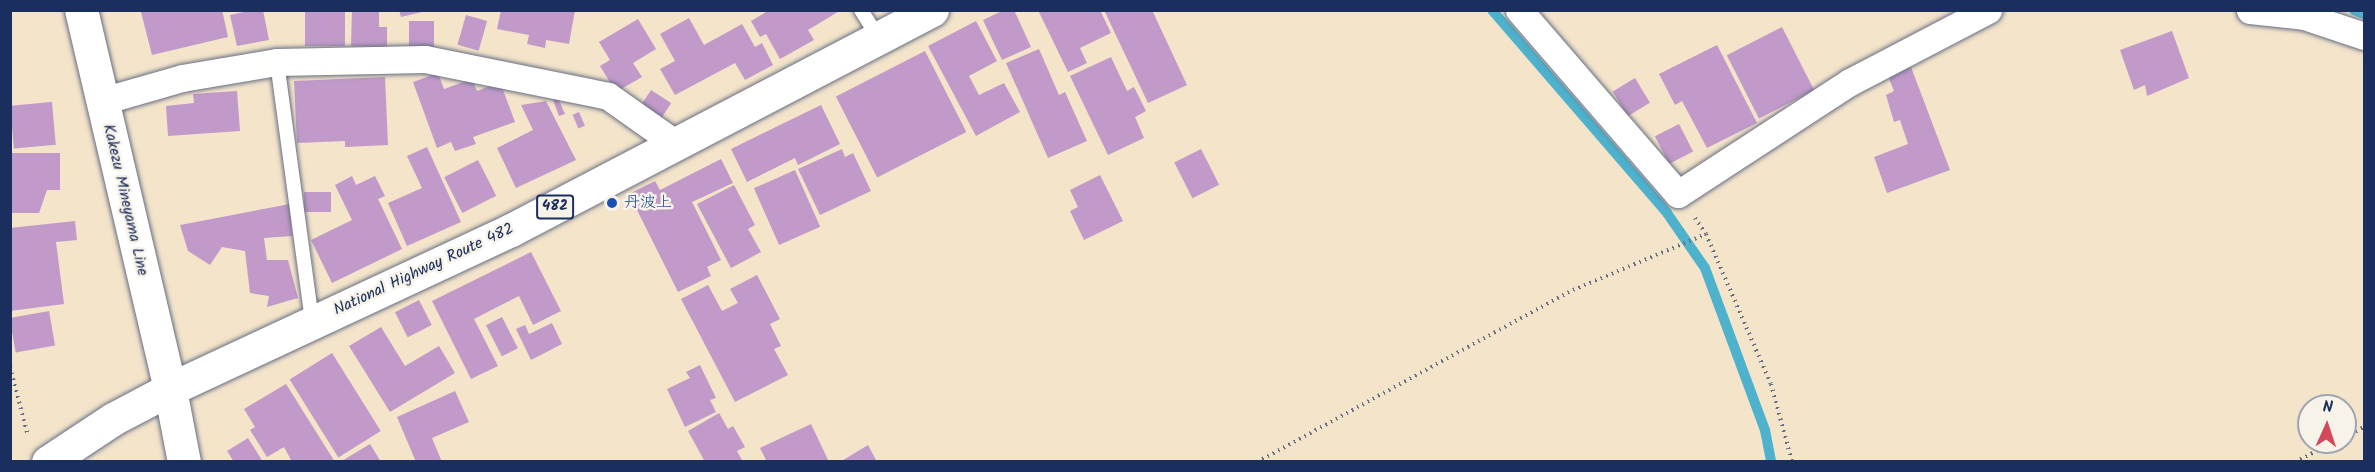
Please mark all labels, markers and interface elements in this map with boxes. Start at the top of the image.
street label: Kakezu Mineyama Line [98,122,152,278]
place label: 丹波上 [624,193,672,213]
road number: 482 [536,195,574,219]
marker: 丹波上 [605,196,619,210]
street label: National Highway Route 482 [331,220,517,320]
north arrow [2297,394,2357,454]
text: N [2322,395,2334,420]

